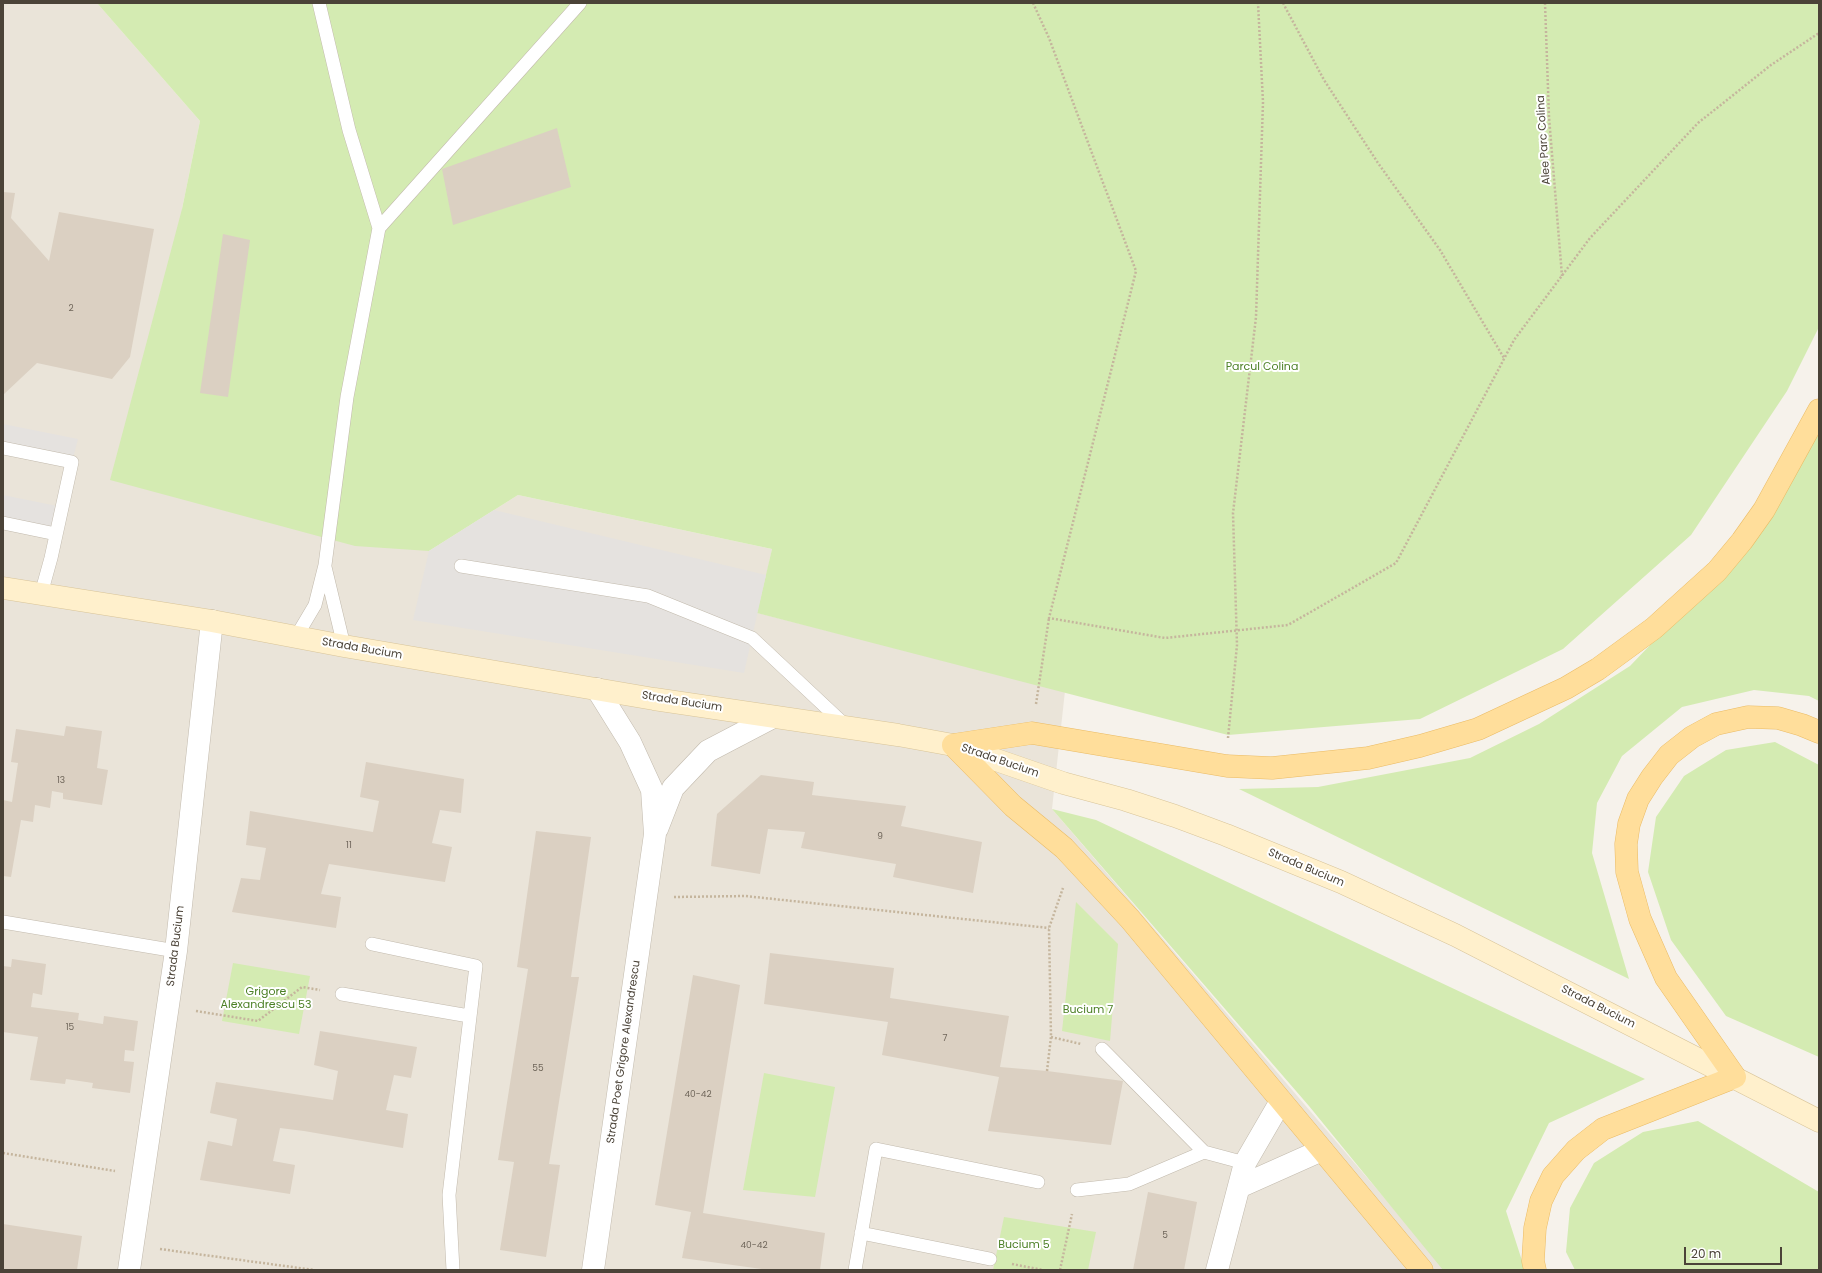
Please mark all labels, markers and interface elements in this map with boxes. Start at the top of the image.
street label: Alee Parc Colina [1534,95,1554,185]
house number: 2 [68,304,74,314]
park label: Parcul Colina [1226,360,1298,374]
street label: Strada Bucium [321,635,403,663]
street label: Strada Bucium [641,689,723,715]
street label: Strada Bucium [959,742,1041,780]
house number: 13 [57,776,65,786]
house number: 9 [877,832,883,842]
house number: 11 [346,841,352,851]
street label: Strada Bucium [1266,846,1346,890]
street label: Strada Bucium [164,905,188,987]
street label: Strada Poet Grigore Alexandrescu [605,959,643,1145]
street label: Strada Bucium [1559,983,1637,1031]
park label: Grigore Alexandrescu 53 [221,985,311,1011]
park label: Bucium 7 [1063,1003,1113,1017]
house number: 15 [66,1023,74,1033]
house number: 7 [943,1034,947,1044]
house number: 55 [532,1064,544,1074]
house number: 40-42 [684,1090,712,1100]
house number: 5 [1162,1231,1168,1241]
park label: Bucium 5 [998,1238,1050,1252]
scale bar [1686,1239,1784,1265]
house number: 40-42 [740,1241,768,1251]
text: 20 m [1691,1245,1721,1262]

